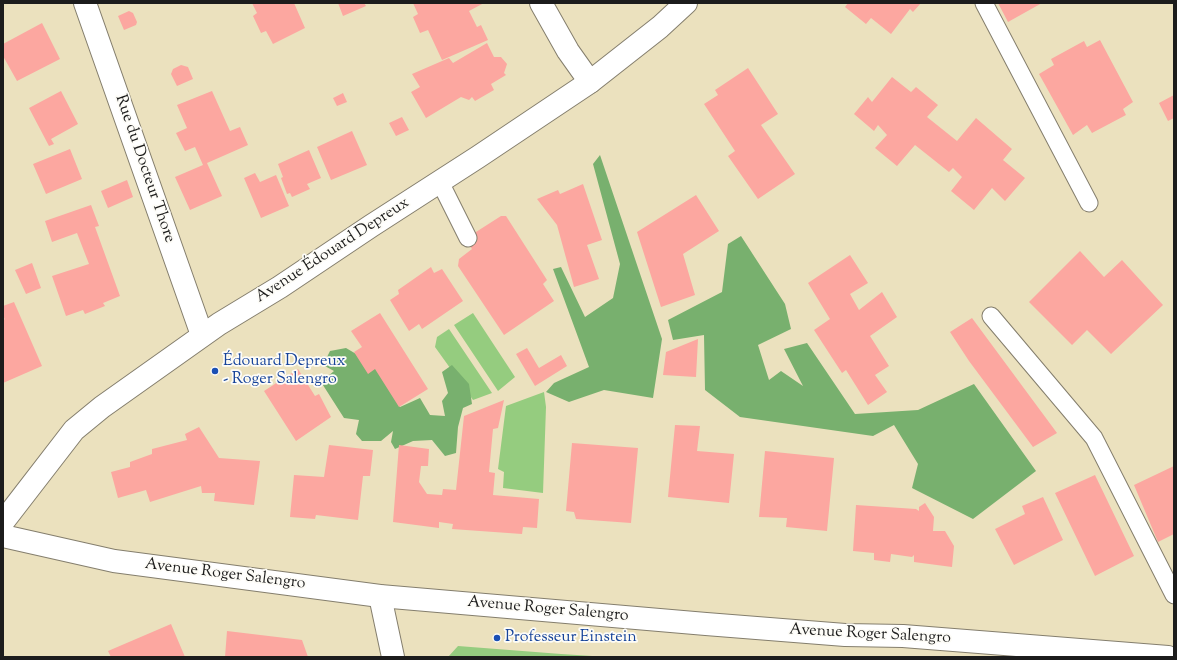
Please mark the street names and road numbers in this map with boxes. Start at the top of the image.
street label: Rue du Docteur Thore [110,92,178,246]
street label: Avenue Édouard Depreux [253,194,413,308]
street label: Avenue Roger Salengro [144,556,306,594]
street label: Avenue Roger Salengro [467,593,629,627]
street label: Avenue Roger Salengro [789,621,951,649]

